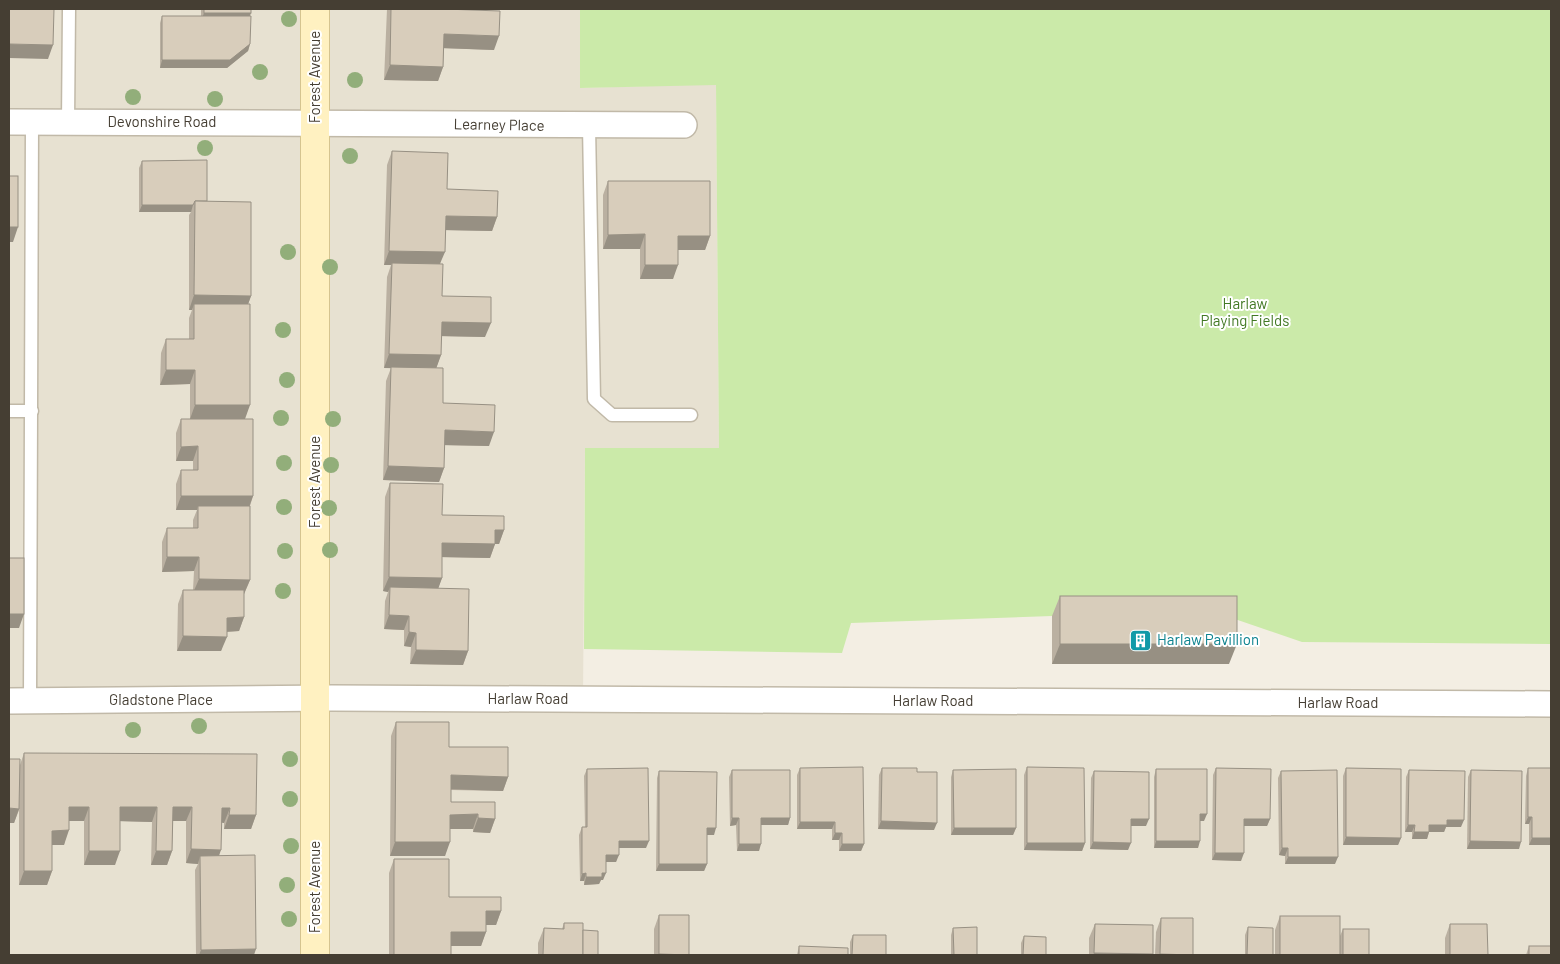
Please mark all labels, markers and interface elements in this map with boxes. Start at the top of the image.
street label: Forest Avenue [305,31,323,123]
street label: Devonshire Road [108,112,216,130]
street label: Learney Place [453,114,545,134]
park label: Harlaw Playing Fields [1201,294,1289,329]
street label: Forest Avenue [305,436,323,528]
building icon: Harlaw Pavillion [1129,628,1153,652]
place label: Harlaw Pavillion [1157,630,1259,648]
street label: Harlaw Road [488,689,568,707]
street label: Gladstone Place [109,690,213,708]
street label: Harlaw Road [893,691,973,709]
street label: Harlaw Road [1298,693,1378,711]
street label: Forest Avenue [305,841,323,933]

